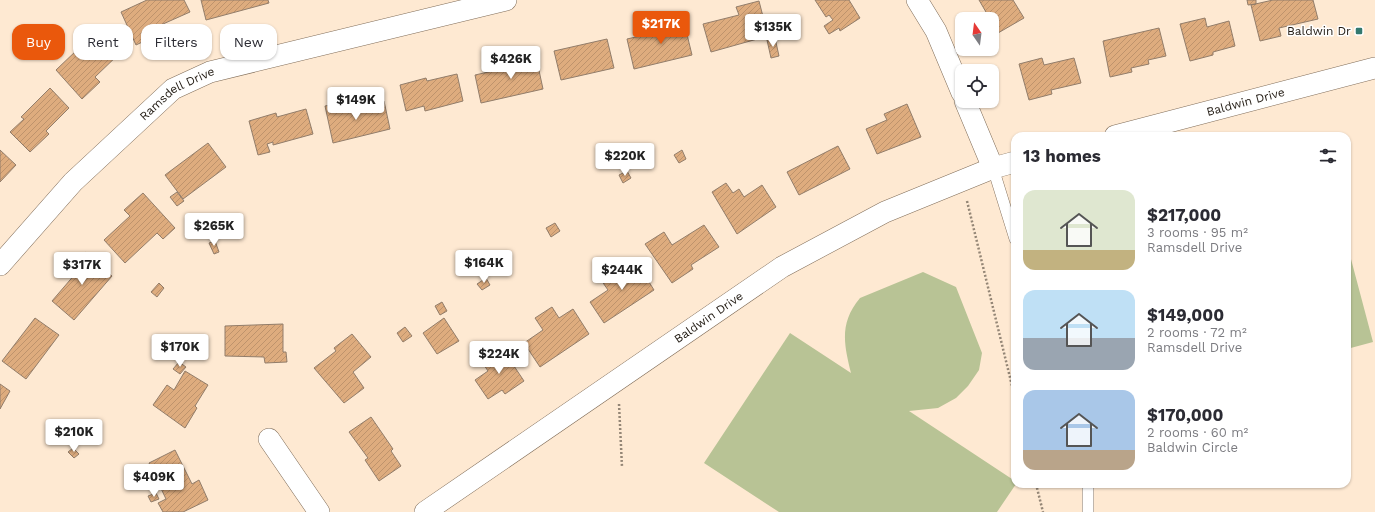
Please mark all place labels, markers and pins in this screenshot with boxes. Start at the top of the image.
pin: $217K [633,11,689,45]
pin: $135K [745,14,801,48]
place label: Baldwin Dr [1287,24,1351,38]
marker: Baldwin Dr [1354,26,1364,36]
pin: $426K [483,46,539,80]
pin: $149K [328,87,384,121]
pin: $220K [597,143,653,177]
pin: $265K [186,213,242,247]
pin: $164K [456,250,512,284]
pin: $317K [54,252,110,286]
pin: $244K [594,257,650,291]
pin: $170K [152,334,208,368]
pin: $224K [471,341,527,375]
pin: $210K [46,419,102,453]
pin: $409K [126,464,182,498]

